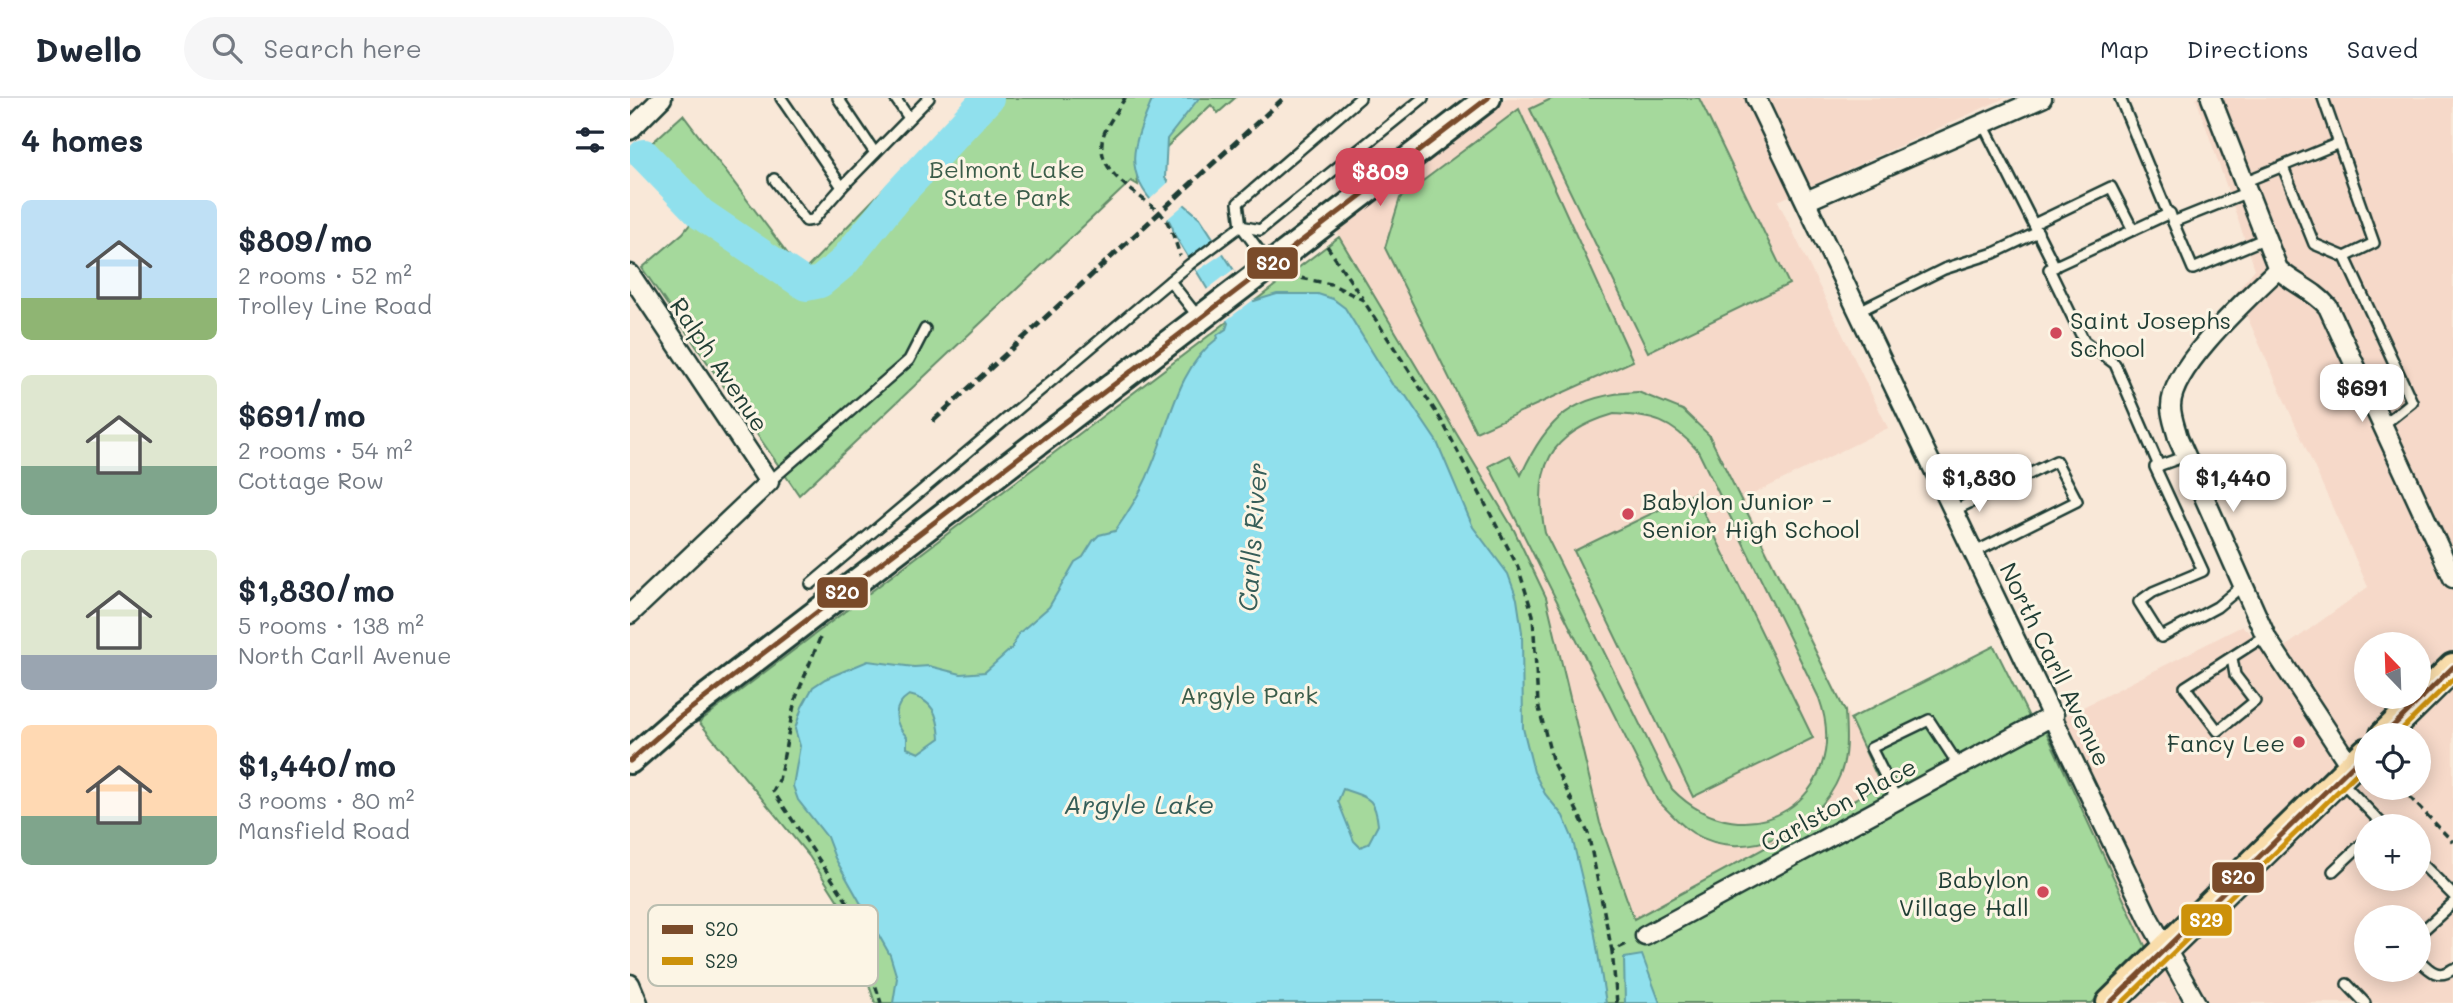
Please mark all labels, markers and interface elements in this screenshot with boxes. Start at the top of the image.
search box [184,17,674,80]
text: Dwello [35,27,142,70]
icon: search [208,29,246,67]
text: Search here [264,31,422,65]
text: Map [2100,33,2149,64]
text: Directions [2187,33,2309,64]
text: Saved [2347,33,2418,64]
text: 4 homes [21,120,143,160]
icon: filters [571,121,609,159]
pin: $809 [1339,148,1421,208]
park label: Belmont Lake State Park [929,153,1085,212]
text: $809 [1351,156,1409,186]
text: $809/mo [238,220,372,260]
icon: home [77,228,161,312]
line badge: S20 [1246,246,1299,280]
text: S20 [1256,250,1290,275]
text: 2 rooms · 52 m² [238,260,412,290]
text: Trolley Line Road [238,290,432,320]
street label: Ralph Avenue [664,291,776,437]
place label: Saint Josephs School [2070,304,2231,363]
marker: Saint Josephs School [2048,325,2064,341]
pin: $691 [2321,364,2403,424]
text: $691 [2336,372,2388,402]
text: $691/mo [238,395,366,435]
icon: home [77,403,161,487]
text: 2 rooms · 54 m² [238,435,413,465]
pin: $1,830 [1922,454,2036,514]
pin: $1,440 [2176,454,2290,514]
water label: Carlls River [1230,461,1274,613]
text: $1,830 [1942,462,2016,492]
text: $1,440 [2195,462,2271,492]
text: Cottage Row [238,465,384,495]
place label: Babylon Junior - Senior High School [1642,485,1860,544]
marker: Babylon Junior - Senior High School [1620,506,1636,522]
street label: North Carll Avenue [1993,557,2119,771]
text: $1,830/mo [238,570,394,610]
line badge: S20 [816,576,869,609]
icon: home [77,578,161,662]
text: S20 [825,579,859,604]
text: 5 rooms · 138 m² [238,610,424,640]
north arrow [2354,632,2431,709]
map controls [2354,632,2431,982]
text: North Carll Avenue [238,640,451,670]
park label: Argyle Park [1180,679,1318,710]
button: locate [2354,723,2431,800]
place label: Fancy Lee [2167,727,2285,758]
marker: Fancy Lee [2291,734,2307,750]
text: $1,440/mo [238,745,396,785]
street label: Carlston Place [1755,750,1921,858]
icon: home [77,753,161,837]
text: 3 rooms · 80 m² [238,785,414,815]
water label: Argyle Lake [1064,787,1214,821]
button: + [2354,814,2431,891]
text: Mansfield Road [238,815,410,845]
line badge: S20 [2211,861,2265,894]
place label: Babylon Village Hall [1899,863,2029,922]
text: S20 [2221,864,2255,889]
marker: Babylon Village Hall [2035,884,2051,900]
line badge: S29 [2180,903,2233,937]
legend [648,905,878,986]
button: − [2354,905,2431,982]
text: S29 [2189,907,2224,932]
text: S20 [705,916,738,941]
text: S29 [705,948,738,973]

